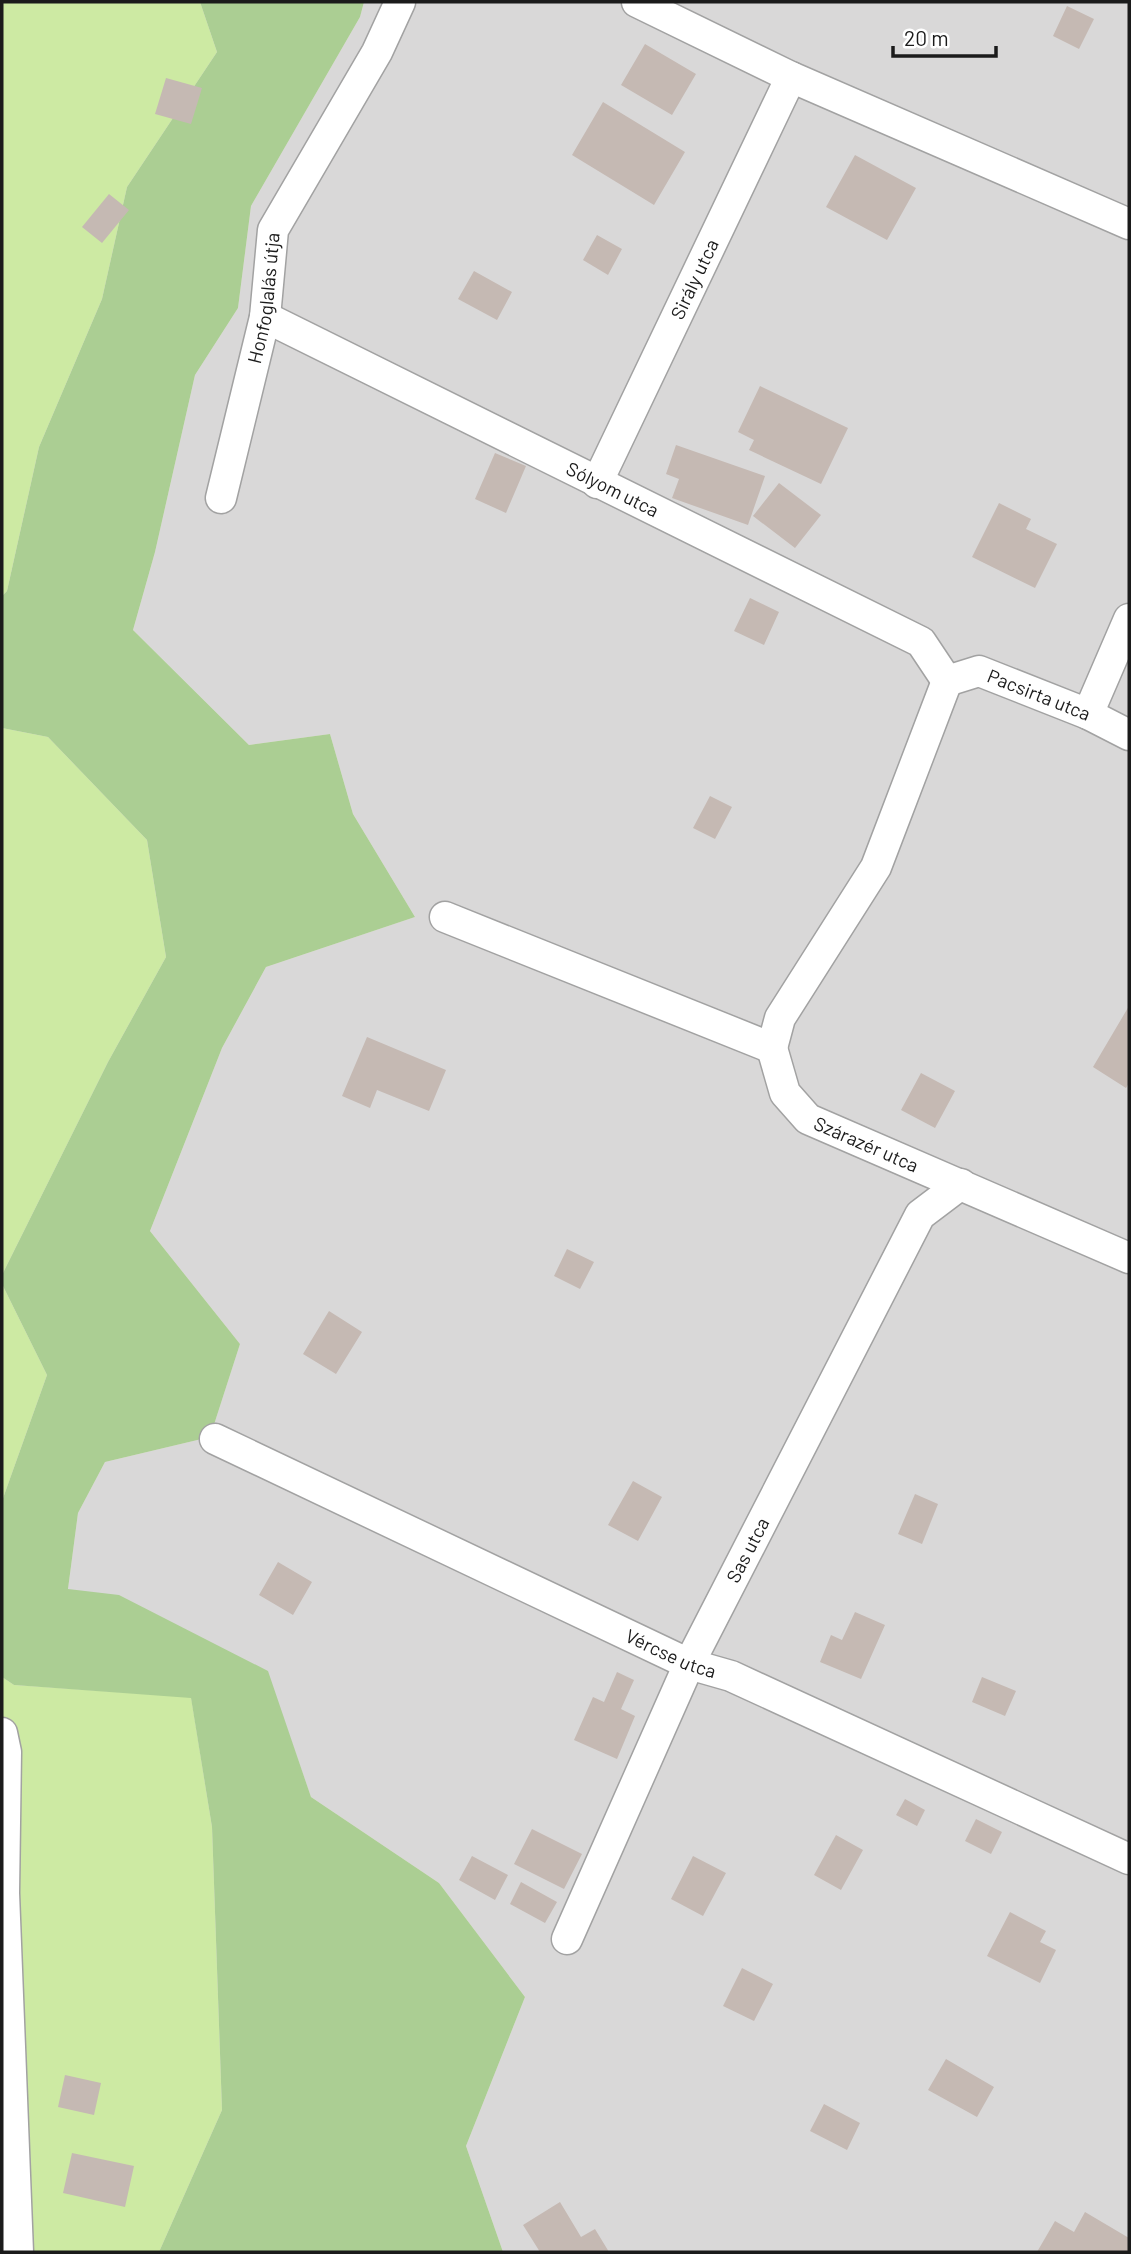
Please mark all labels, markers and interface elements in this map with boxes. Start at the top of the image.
scale bar [893,14,996,58]
text: 20 m [904,25,949,50]
street label: Honfoglalás útja [242,231,284,366]
street label: Sirály utca [665,235,723,323]
street label: Sólyom utca [563,456,663,521]
street label: Pacsirta utca [984,664,1094,725]
street label: Szárazér utca [811,1111,922,1176]
street label: Sas utca [721,1513,773,1586]
street label: Vércse utca [622,1624,719,1682]

